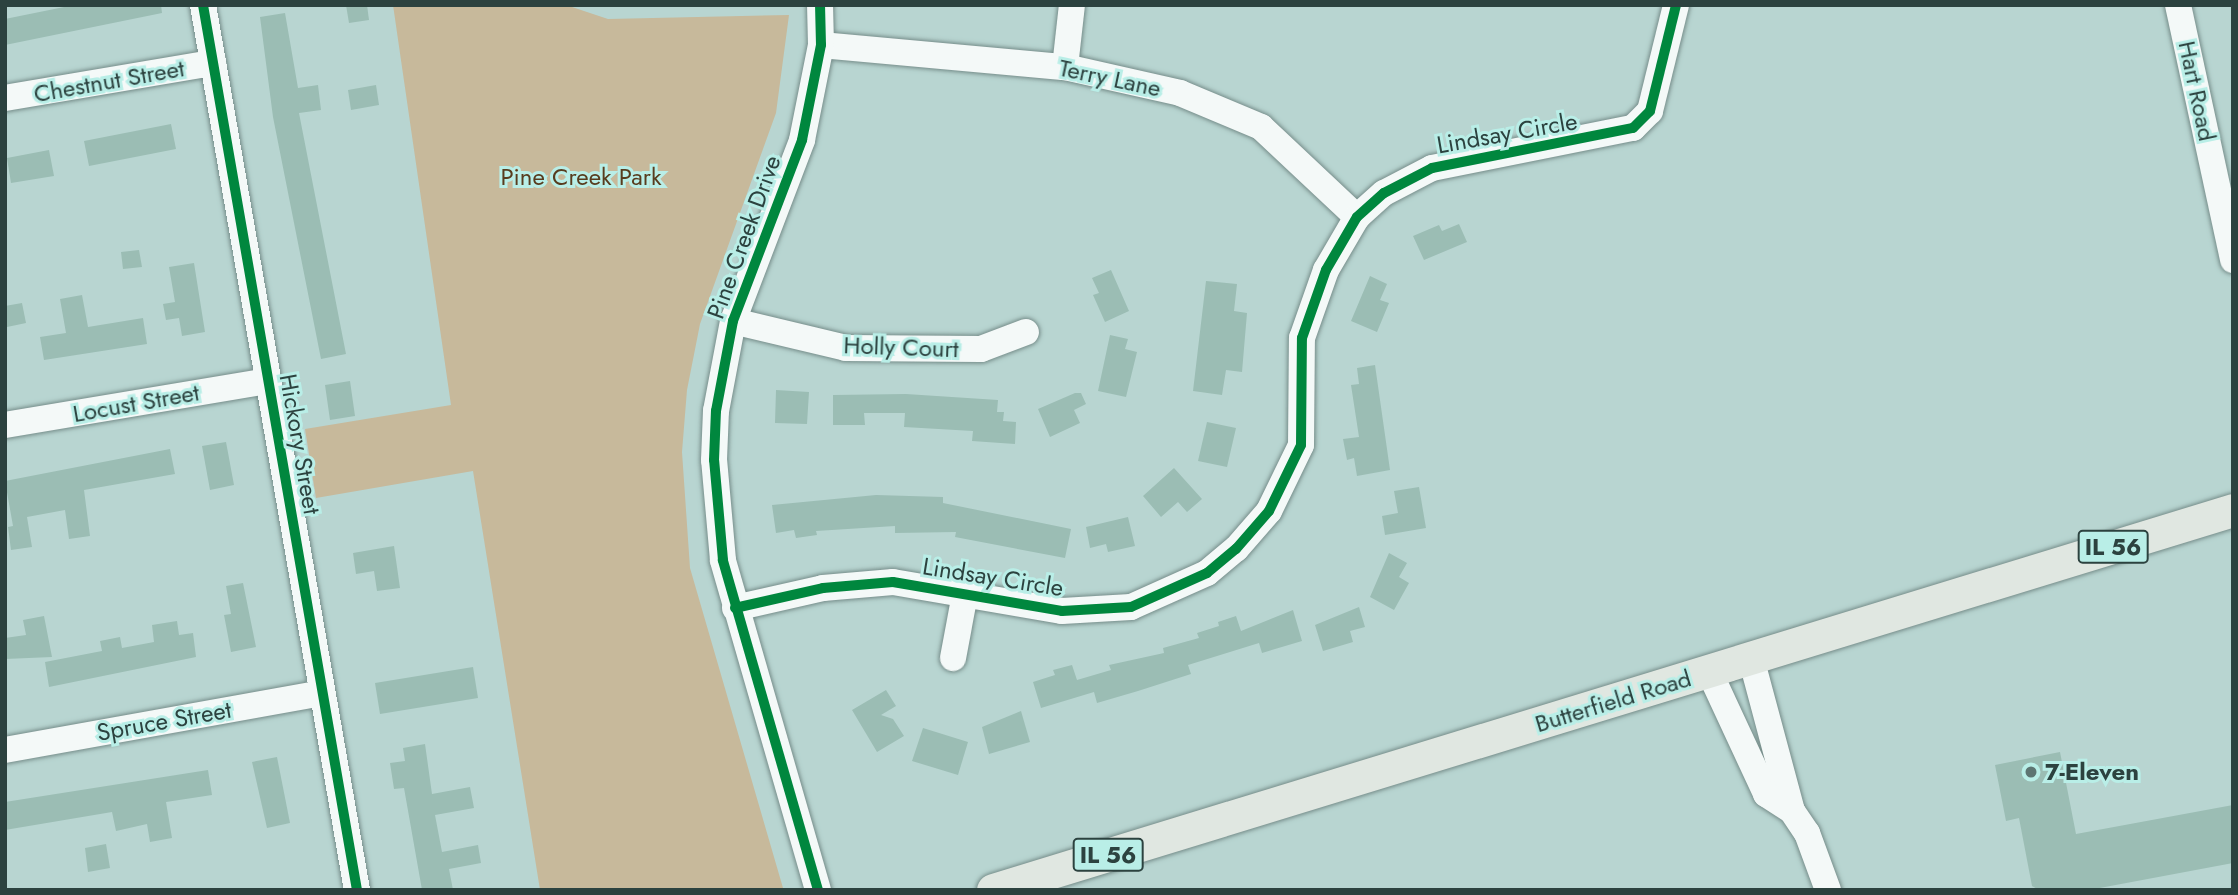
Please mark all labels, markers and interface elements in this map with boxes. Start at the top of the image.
street label: Hart Road [2172,38,2222,144]
street label: Terry Lane [1056,53,1164,103]
street label: Chestnut Street [32,54,186,108]
street label: Lindsay Circle [1435,106,1579,160]
street label: Pine Creek Drive [701,151,787,323]
park label: Pine Creek Park [500,163,662,191]
street label: Holly Court [843,331,959,363]
street label: Hickory Street [273,372,327,516]
street label: Locust Street [71,378,201,428]
road number: IL 56 [2076,527,2150,566]
street label: Lindsay Circle [921,552,1065,602]
street label: Butterfield Road [1531,664,1695,738]
street label: Spruce Street [95,695,233,747]
place label: 7-Eleven [2045,758,2139,786]
marker: 7-Eleven [2023,764,2039,780]
road number: IL 56 [1071,835,1145,874]

